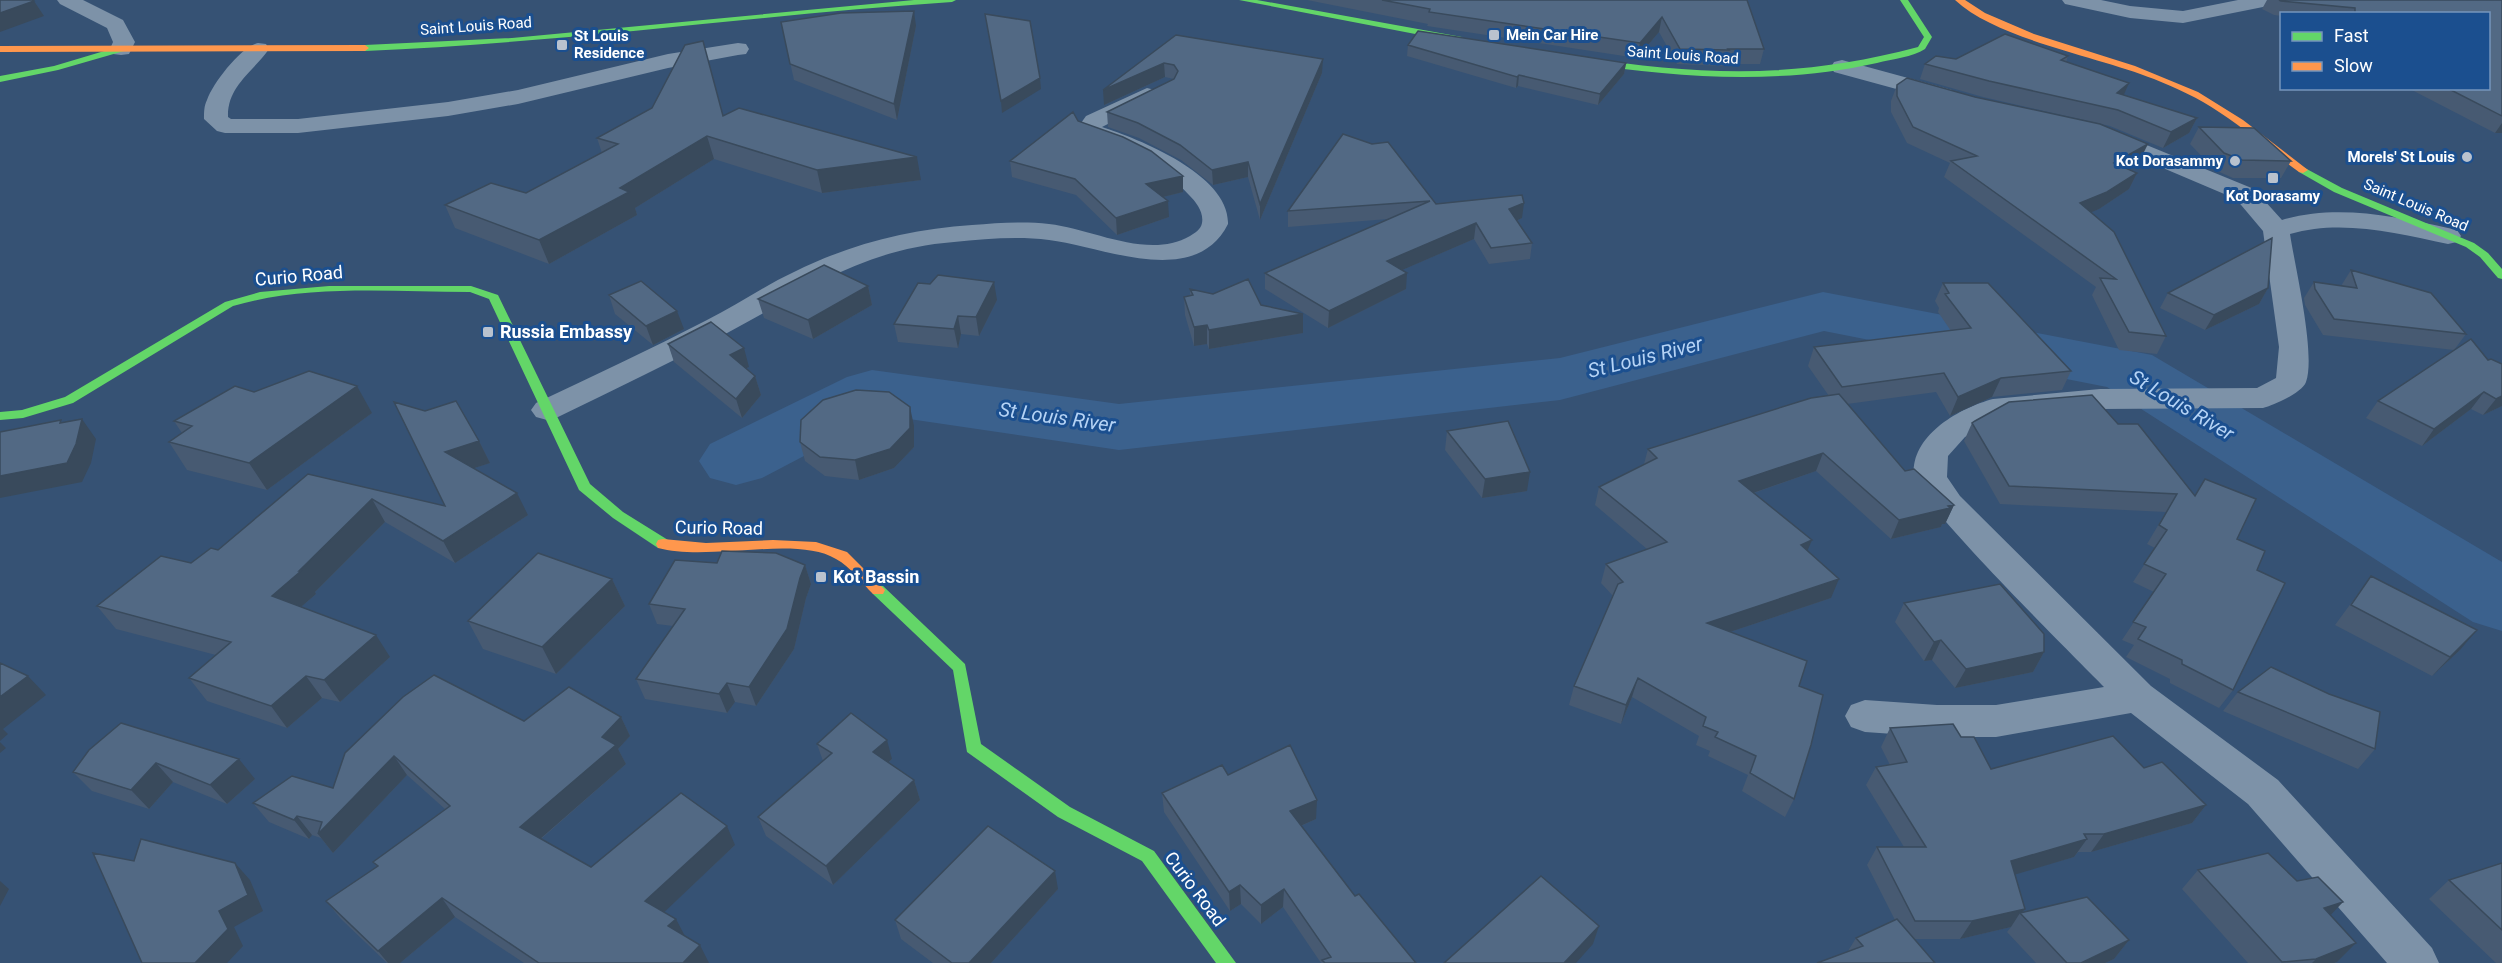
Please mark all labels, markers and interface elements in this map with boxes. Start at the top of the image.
legend [2280,12,2490,90]
street label: Saint Louis Road [419,13,533,39]
text: Fast [2334,25,2369,46]
place label: Mein Car Hire [1506,26,1598,44]
place label: St Louis Residence [574,27,644,62]
marker: Mein Car Hire [1487,28,1501,42]
marker: St Louis Residence [555,38,569,52]
street label: Saint Louis Road [1626,42,1740,68]
text: Slow [2334,55,2373,76]
place label: Morels' St Louis [2347,148,2455,166]
marker: Morels' St Louis [2460,150,2474,164]
place label: Kot Dorasammy [2116,152,2223,170]
marker: Kot Dorasammy [2228,154,2242,168]
marker: Kot Dorasamy [2266,171,2280,185]
street label: Saint Louis Road [2361,175,2471,235]
place label: Kot Dorasamy [2226,187,2321,205]
street label: Curio Road [254,261,344,290]
place label: Russia Embassy [500,321,633,342]
marker: Russia Embassy [481,325,495,339]
water label: St Louis River [1585,331,1706,383]
water label: St Louis River [2125,364,2240,446]
water label: St Louis River [997,397,1118,437]
street label: Curio Road [675,516,763,539]
place label: Kot Bassin [833,566,919,587]
marker: Kot Bassin [814,570,828,584]
street label: Curio Road [1160,847,1230,930]

